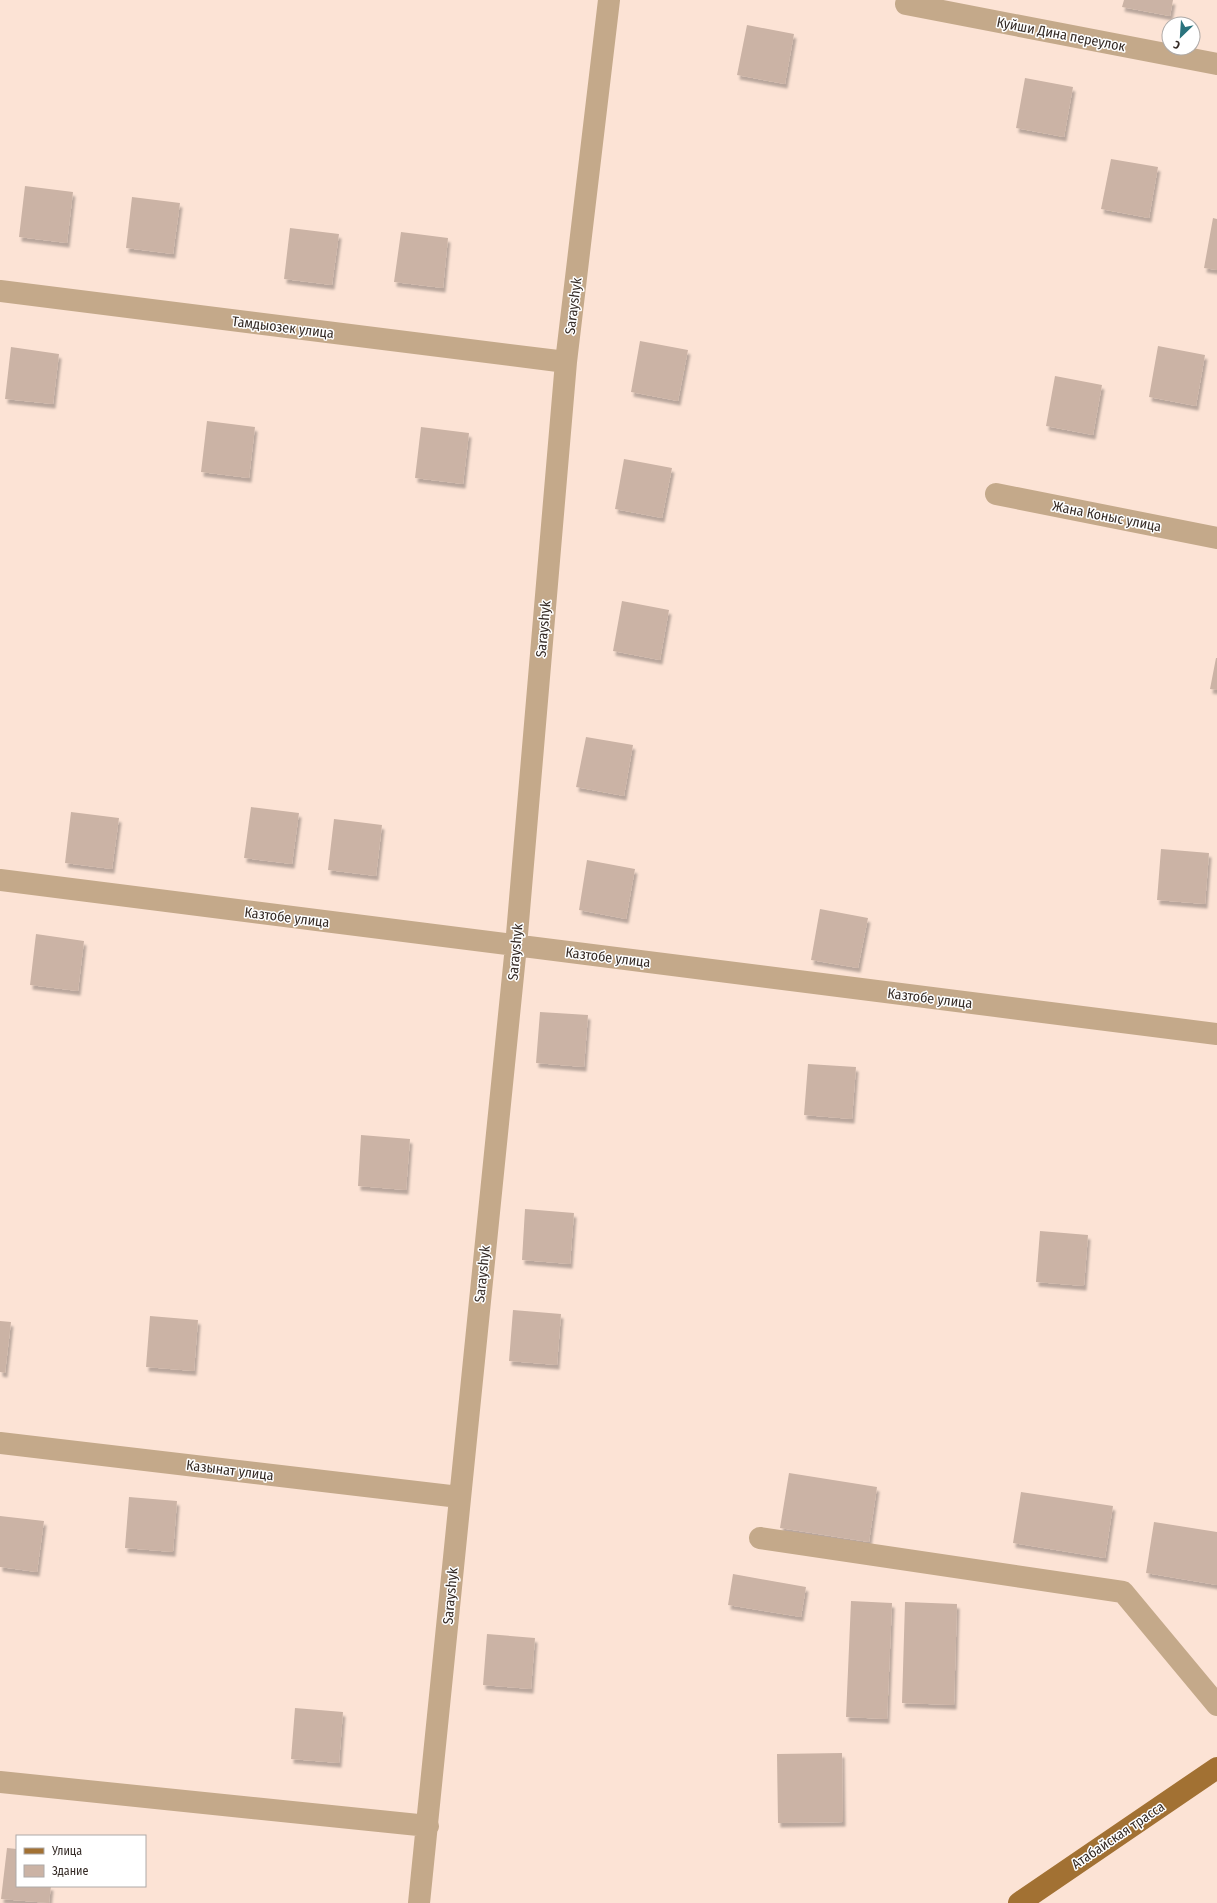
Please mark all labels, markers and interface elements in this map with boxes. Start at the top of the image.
street label: Куйши Дина переулок [995,14,1127,55]
north arrow [1161,16,1201,56]
text: С [1171,37,1182,52]
street label: Sarayshyk [562,276,585,335]
street label: Тамдыозек улица [231,313,335,342]
street label: Жана Коныс улица [1051,498,1163,535]
street label: Sarayshyk [533,599,554,658]
street label: Казтобе улица [244,904,330,931]
street label: Sarayshyk [505,922,526,981]
street label: Казтобе улица [565,944,651,971]
street label: Казтобе улица [887,985,973,1012]
street label: Sarayshyk [471,1244,494,1303]
street label: Казынат улица [185,1457,275,1484]
street label: Sarayshyk [440,1566,461,1625]
street label: Атабайская трасса [1069,1798,1168,1873]
legend [16,1835,146,1887]
text: Улица [51,1844,82,1858]
text: Здание [52,1864,88,1878]

